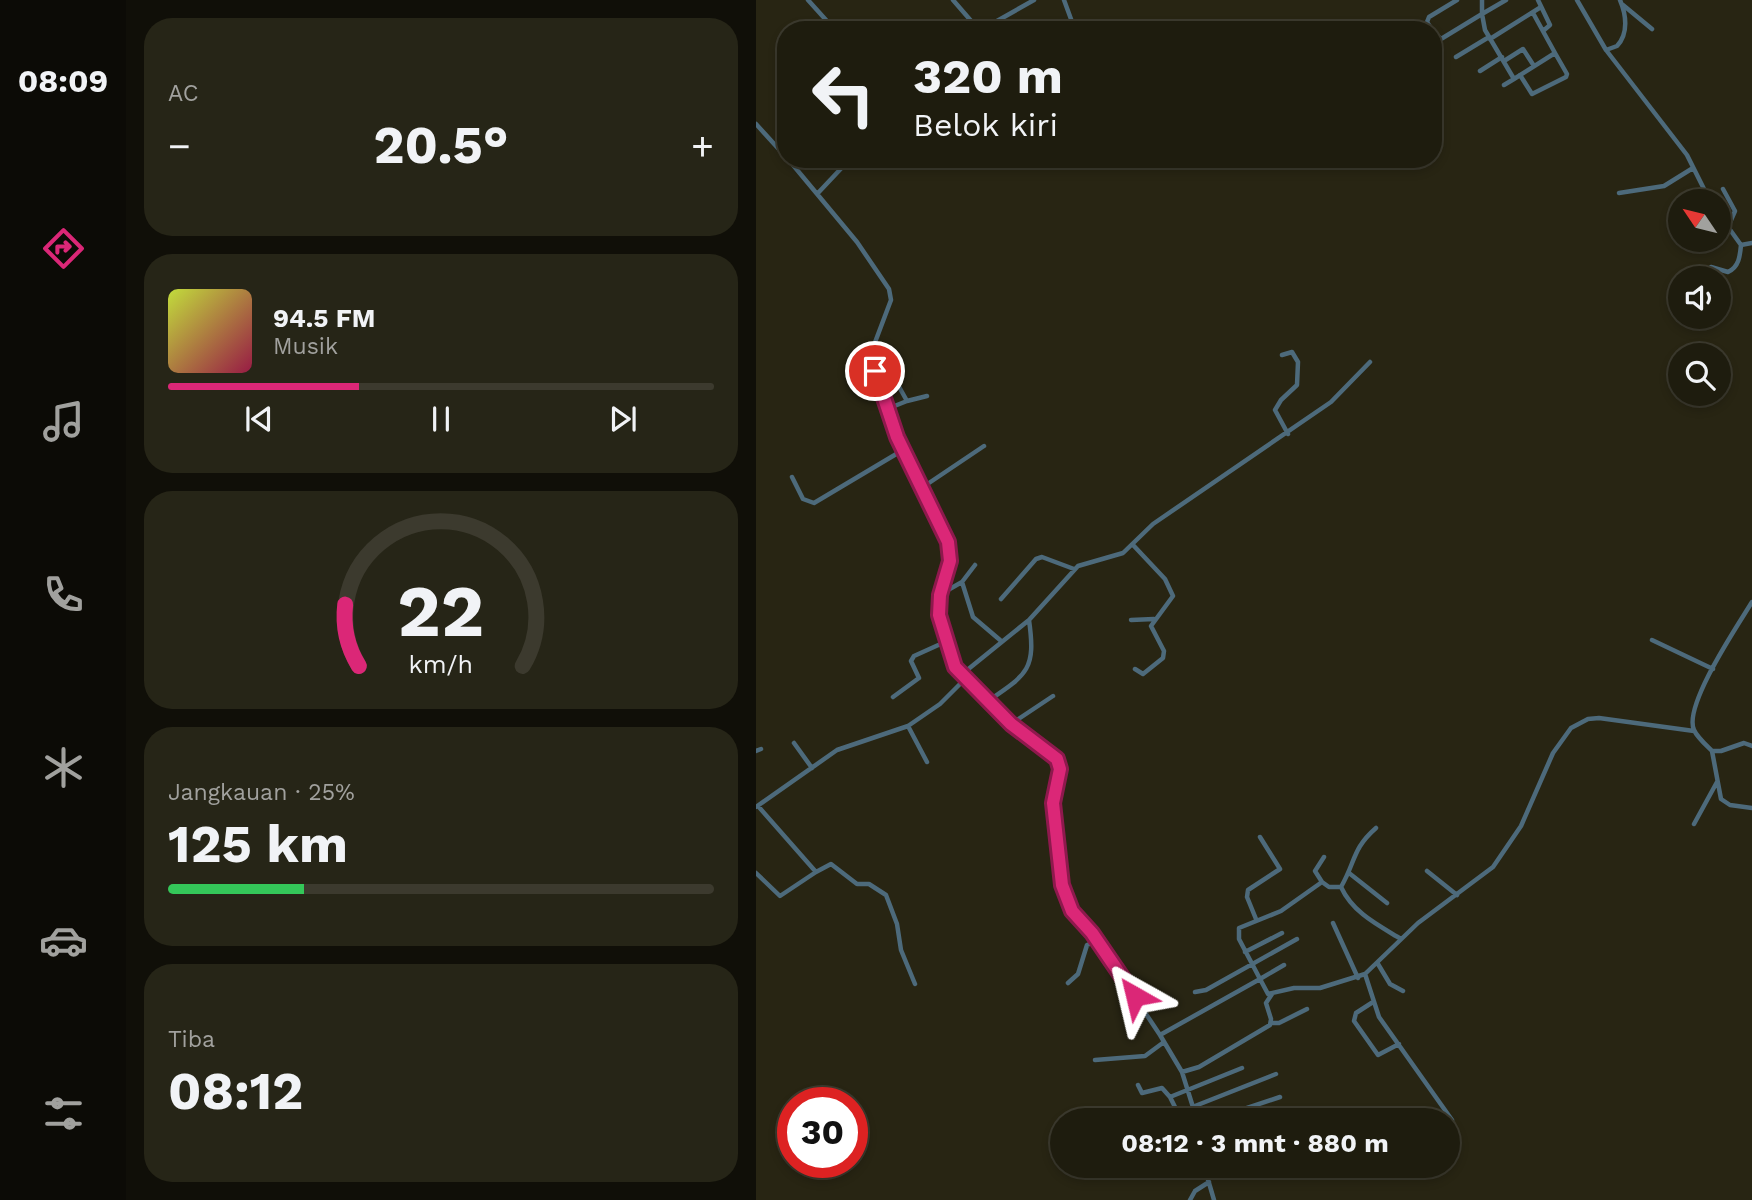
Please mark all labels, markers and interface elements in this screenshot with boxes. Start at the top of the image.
text: 320 m [913,47,1063,105]
icon: left [798,49,889,140]
text: 08:09 [18,62,108,100]
text: AC [168,80,198,107]
text: Belok kiri [913,106,1058,144]
text: 20.5° [373,115,509,176]
text: − [168,124,191,168]
text: + [691,124,714,168]
north arrow [1668,189,1731,252]
map controls [1668,189,1731,406]
icon: directions [39,224,88,273]
button: sound [1668,266,1731,329]
text: 94.5 FM [273,303,375,333]
text: Musik [273,333,338,360]
pin [845,341,905,401]
button: search [1668,343,1731,406]
icon: arrive [856,352,894,390]
icon: music [39,397,88,446]
icon: previous [240,400,278,438]
icon: pause [422,400,460,438]
icon: next [604,400,642,438]
text: 22 [398,568,484,654]
icon: phone [39,570,88,619]
text: km/h [409,650,473,679]
icon: climate [39,743,88,792]
text: Jangkauan · 25% [168,779,355,806]
text: 125 km [168,814,348,875]
icon: car [39,916,88,965]
position arrow [1098,959,1172,1033]
text: Tiba [168,1026,215,1053]
text: 08:12 [168,1061,303,1122]
speed limit sign: 30 [777,1087,868,1178]
icon: filters [39,1089,88,1138]
text: 08:12 · 3 mnt · 880 m [1121,1128,1389,1158]

